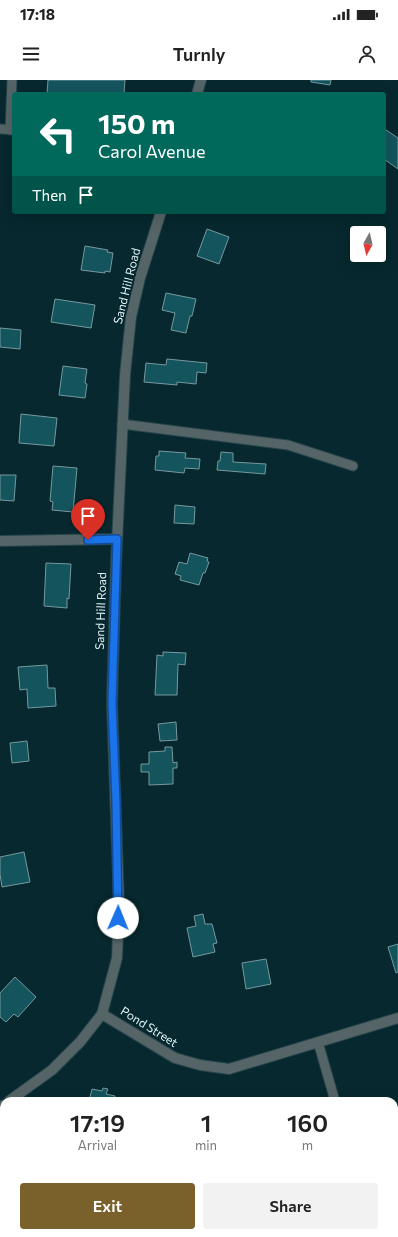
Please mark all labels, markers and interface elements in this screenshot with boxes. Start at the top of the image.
text: 17:18 [20,5,55,23]
icon: menu [20,43,42,65]
text: Turnly [173,43,225,65]
icon: person [356,43,378,65]
text: 150 m [98,106,175,140]
icon: left [32,108,84,160]
text: Carol Avenue [98,140,205,162]
icon: arrive [75,184,97,206]
text: Then [32,186,67,204]
north arrow [350,226,386,262]
map controls [350,226,386,262]
street label: Sand Hill Road [110,246,142,325]
pin [71,499,105,540]
icon: arrive [77,505,99,527]
street label: Sand Hill Road [92,572,108,650]
position arrow [97,897,139,939]
street label: Pond Street [118,1003,181,1049]
text: 17:19 [70,1108,125,1137]
text: 1 [201,1108,211,1137]
text: 160 [287,1108,328,1137]
text: Arrival [78,1137,117,1153]
text: min [195,1137,217,1153]
text: m [302,1137,313,1153]
button: Exit [20,1183,195,1229]
button: Share [203,1183,378,1229]

